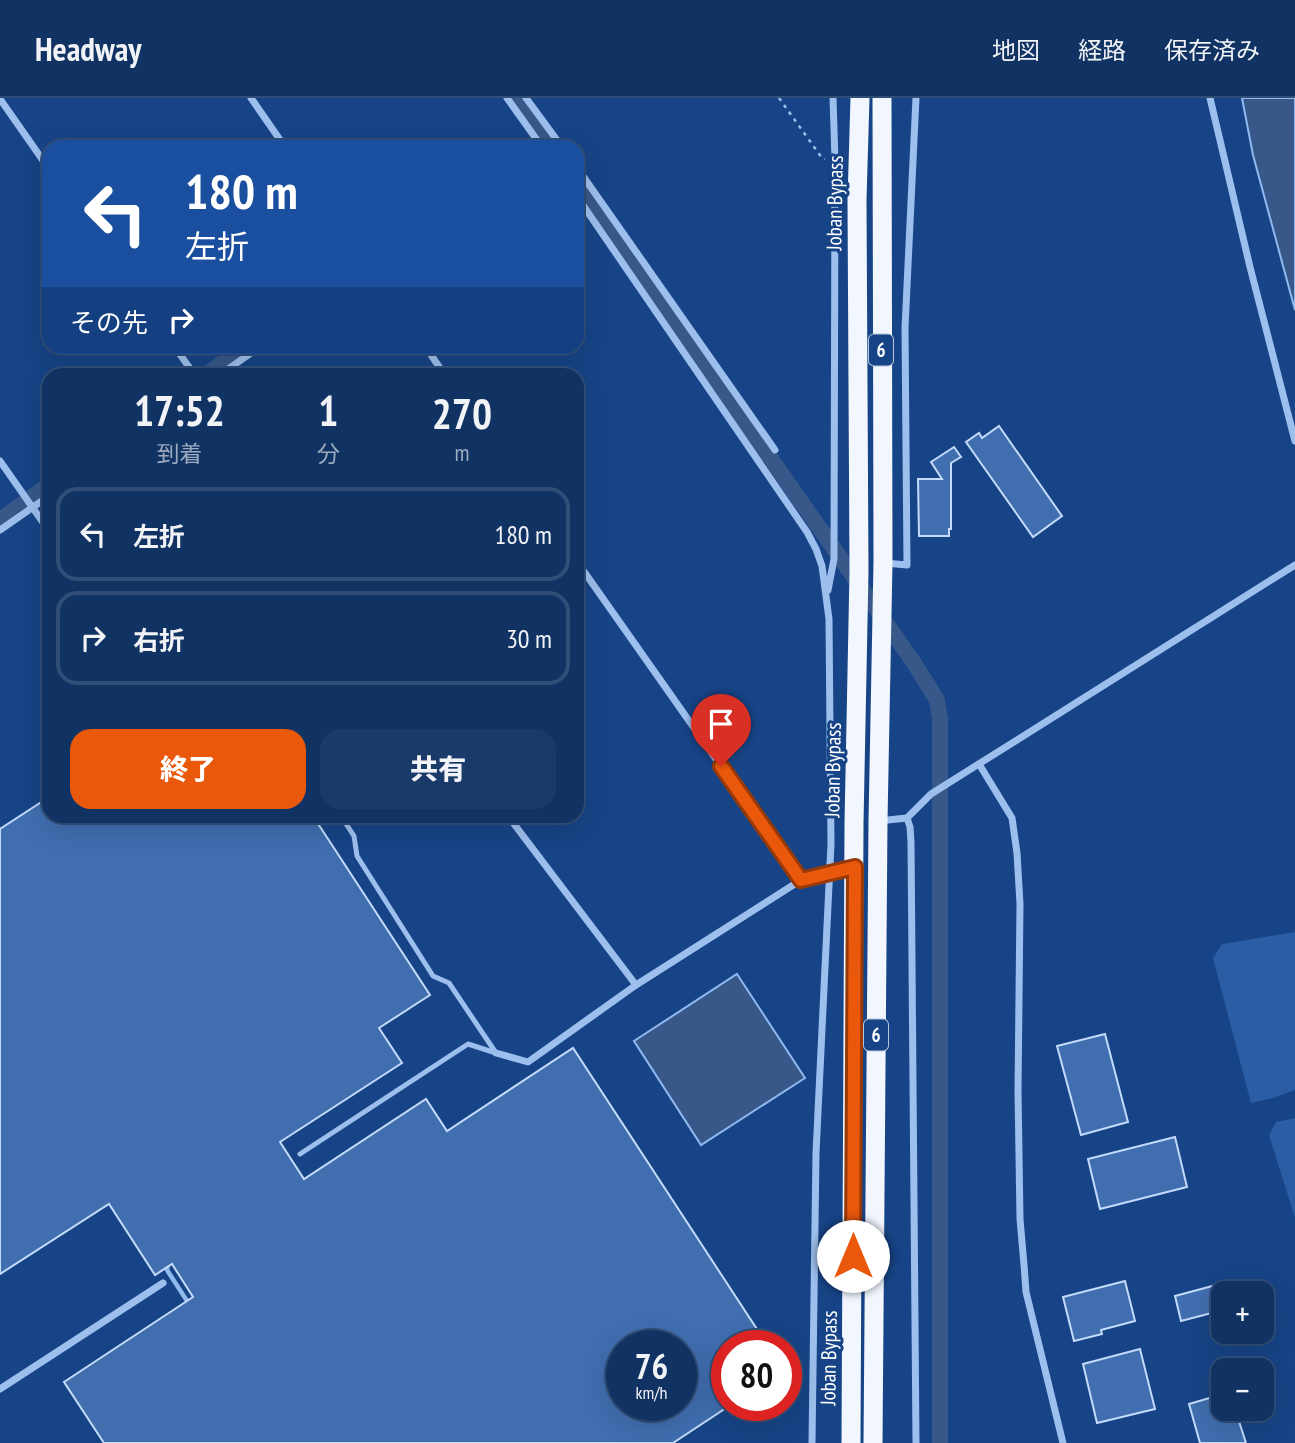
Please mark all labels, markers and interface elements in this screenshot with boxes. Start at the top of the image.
text: Headway [35,27,142,70]
text: 地図 [992,35,1040,66]
text: 経路 [1078,35,1126,66]
text: 保存済み [1164,35,1260,66]
street label: Joban Bypass [820,155,849,252]
text: 180 m [185,159,298,223]
icon: left [70,168,161,259]
text: 左折 [185,225,249,267]
icon: right [162,301,200,339]
text: その先 [70,306,148,339]
road number: 6 [869,334,893,366]
text: 17:52 [134,383,225,438]
text: 1 [318,383,338,438]
text: 270 [432,386,492,441]
text: m [454,438,469,467]
text: 到着 [156,439,202,468]
text: 分 [317,439,340,468]
icon: left [74,515,112,553]
text: 180 m [494,518,552,551]
text: 左折 [133,520,185,553]
icon: right [74,619,112,657]
text: 30 m [506,622,552,655]
text: 右折 [133,624,185,657]
pin [691,694,751,766]
icon: arrive [702,705,740,743]
street label: Joban Bypass [818,722,847,819]
button: 終了 [70,729,306,809]
button: 共有 [320,729,556,809]
road number: 6 [864,1020,888,1051]
position arrow [816,1219,890,1293]
map controls [1211,1281,1274,1421]
button: + [1211,1281,1274,1344]
street label: Joban Bypass [814,1310,843,1407]
speed limit sign: 80 [711,1330,802,1421]
text: 76 [635,1343,668,1389]
button: − [1211,1358,1274,1421]
text: km/h [636,1381,667,1404]

